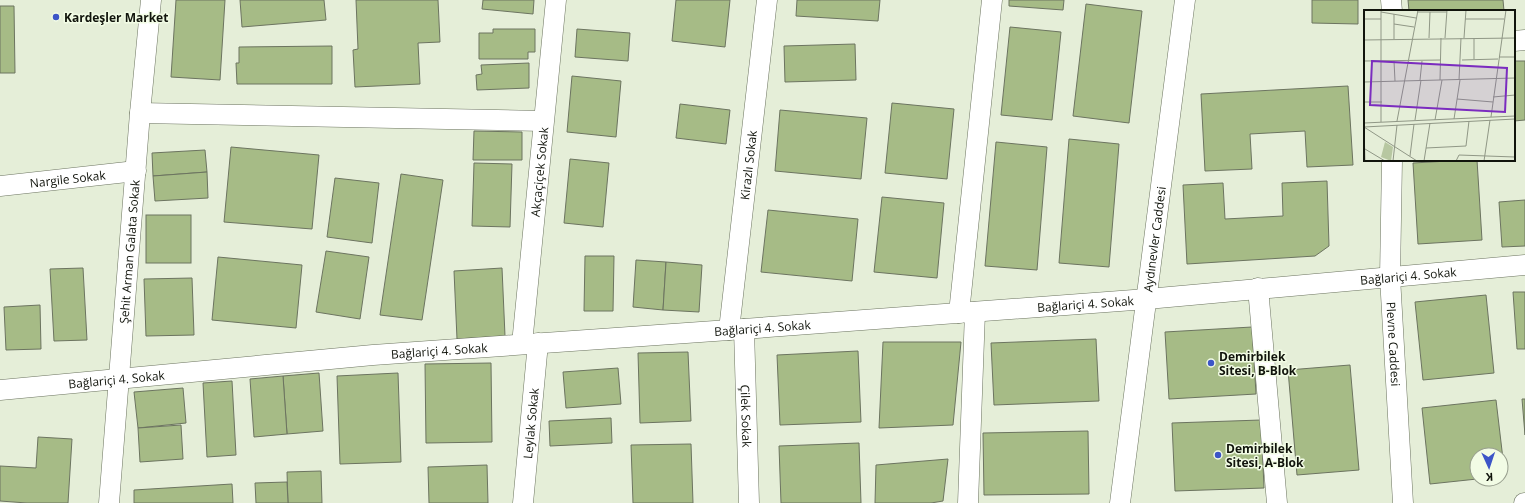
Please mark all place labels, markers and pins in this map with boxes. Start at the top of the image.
place label: Kardeşler Market [64,9,168,26]
marker: Kardeşler Market [51,12,61,22]
place label: Demirbilek Sitesi, B-Blok [1219,348,1297,379]
marker: Demirbilek Sitesi, B-Blok [1206,358,1216,368]
place label: Demirbilek Sitesi, A-Blok [1226,440,1304,471]
marker: Demirbilek Sitesi, A-Blok [1213,450,1223,460]

